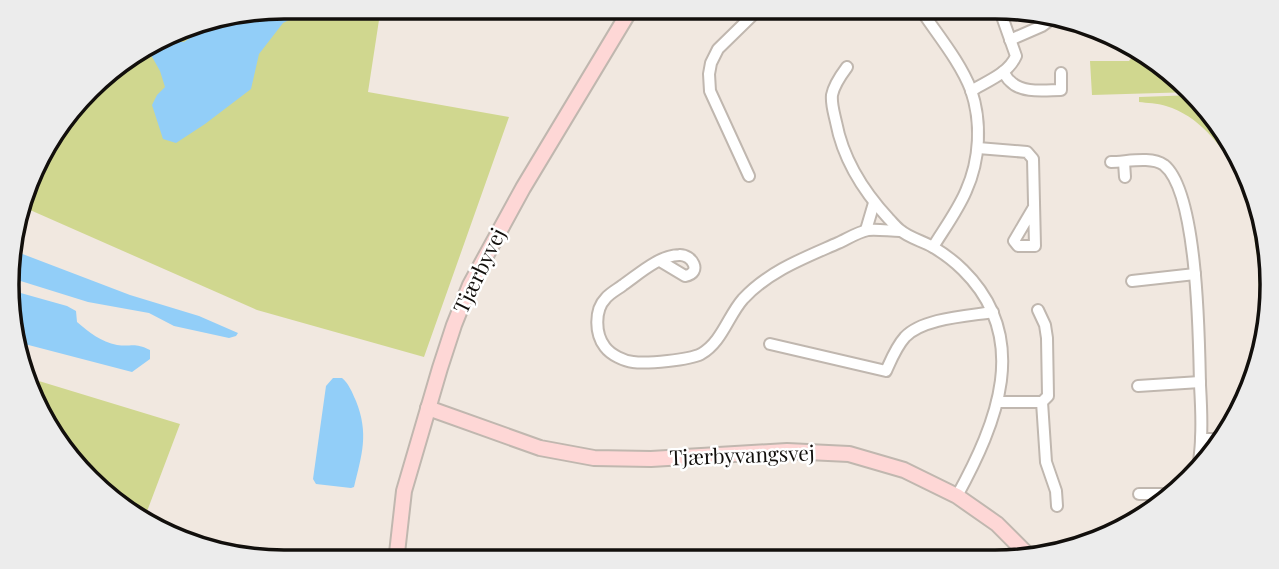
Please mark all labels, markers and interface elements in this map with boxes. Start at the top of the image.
street label: Tjærbyvej [446,223,511,317]
street label: Tjærbyvangsvej [669,437,815,471]

